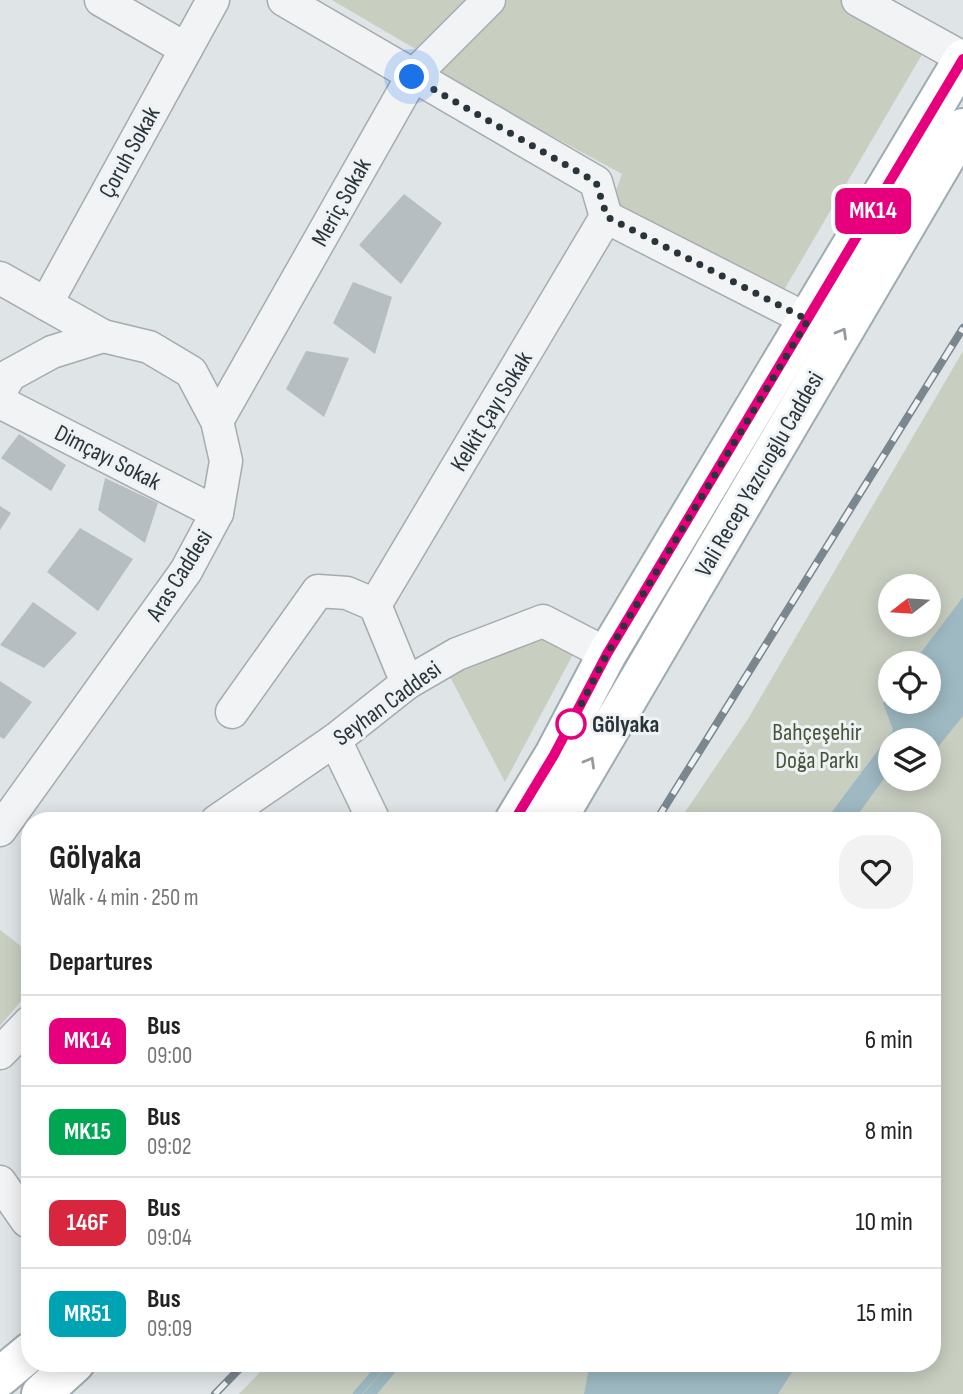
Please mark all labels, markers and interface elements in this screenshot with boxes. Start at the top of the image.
your location [394,59,429,94]
street label: Çoruh Sokak [92,101,166,203]
street label: Meriç Sokak [305,153,378,251]
line badge: MK14 [824,188,922,234]
text: MK14 [849,196,897,225]
one-way arrow [834,328,847,341]
street label: Kelkit Çayı Sokak [444,346,539,477]
street label: Vali Recep Yazıcıoğlu Caddesi [689,367,830,582]
street label: Dimçayı Sokak [50,418,166,497]
street label: Aras Caddesi [140,524,219,627]
north arrow [878,574,942,637]
map controls [878,574,941,791]
button: locate [878,651,941,714]
street label: Seyhan Caddesi [328,655,447,752]
marker: Gölyaka [556,709,586,739]
place label: Gölyaka [592,710,659,739]
park label: Bahçeşehir Doğa Parkı [772,718,862,775]
button: layers [878,728,941,791]
one-way arrow [582,756,595,769]
button: heart [839,835,913,909]
text: Gölyaka [49,838,142,878]
text: Walk · 4 min · 250 m [49,884,199,912]
text: Departures [49,947,153,978]
text: Bus [147,1011,181,1042]
text: 6 min [865,1025,913,1056]
text: MK14 [64,1026,111,1055]
text: 09:00 [147,1042,192,1070]
text: Bus [147,1102,181,1133]
text: 8 min [865,1116,913,1147]
text: MK15 [64,1117,111,1146]
text: 09:02 [147,1133,192,1161]
text: Bus [147,1193,181,1224]
text: 10 min [856,1207,913,1238]
text: 146F [66,1208,109,1237]
text: 09:04 [147,1224,192,1252]
text: Bus [147,1284,181,1315]
text: 15 min [857,1298,913,1329]
text: MR51 [64,1299,111,1328]
text: 09:09 [147,1315,192,1343]

